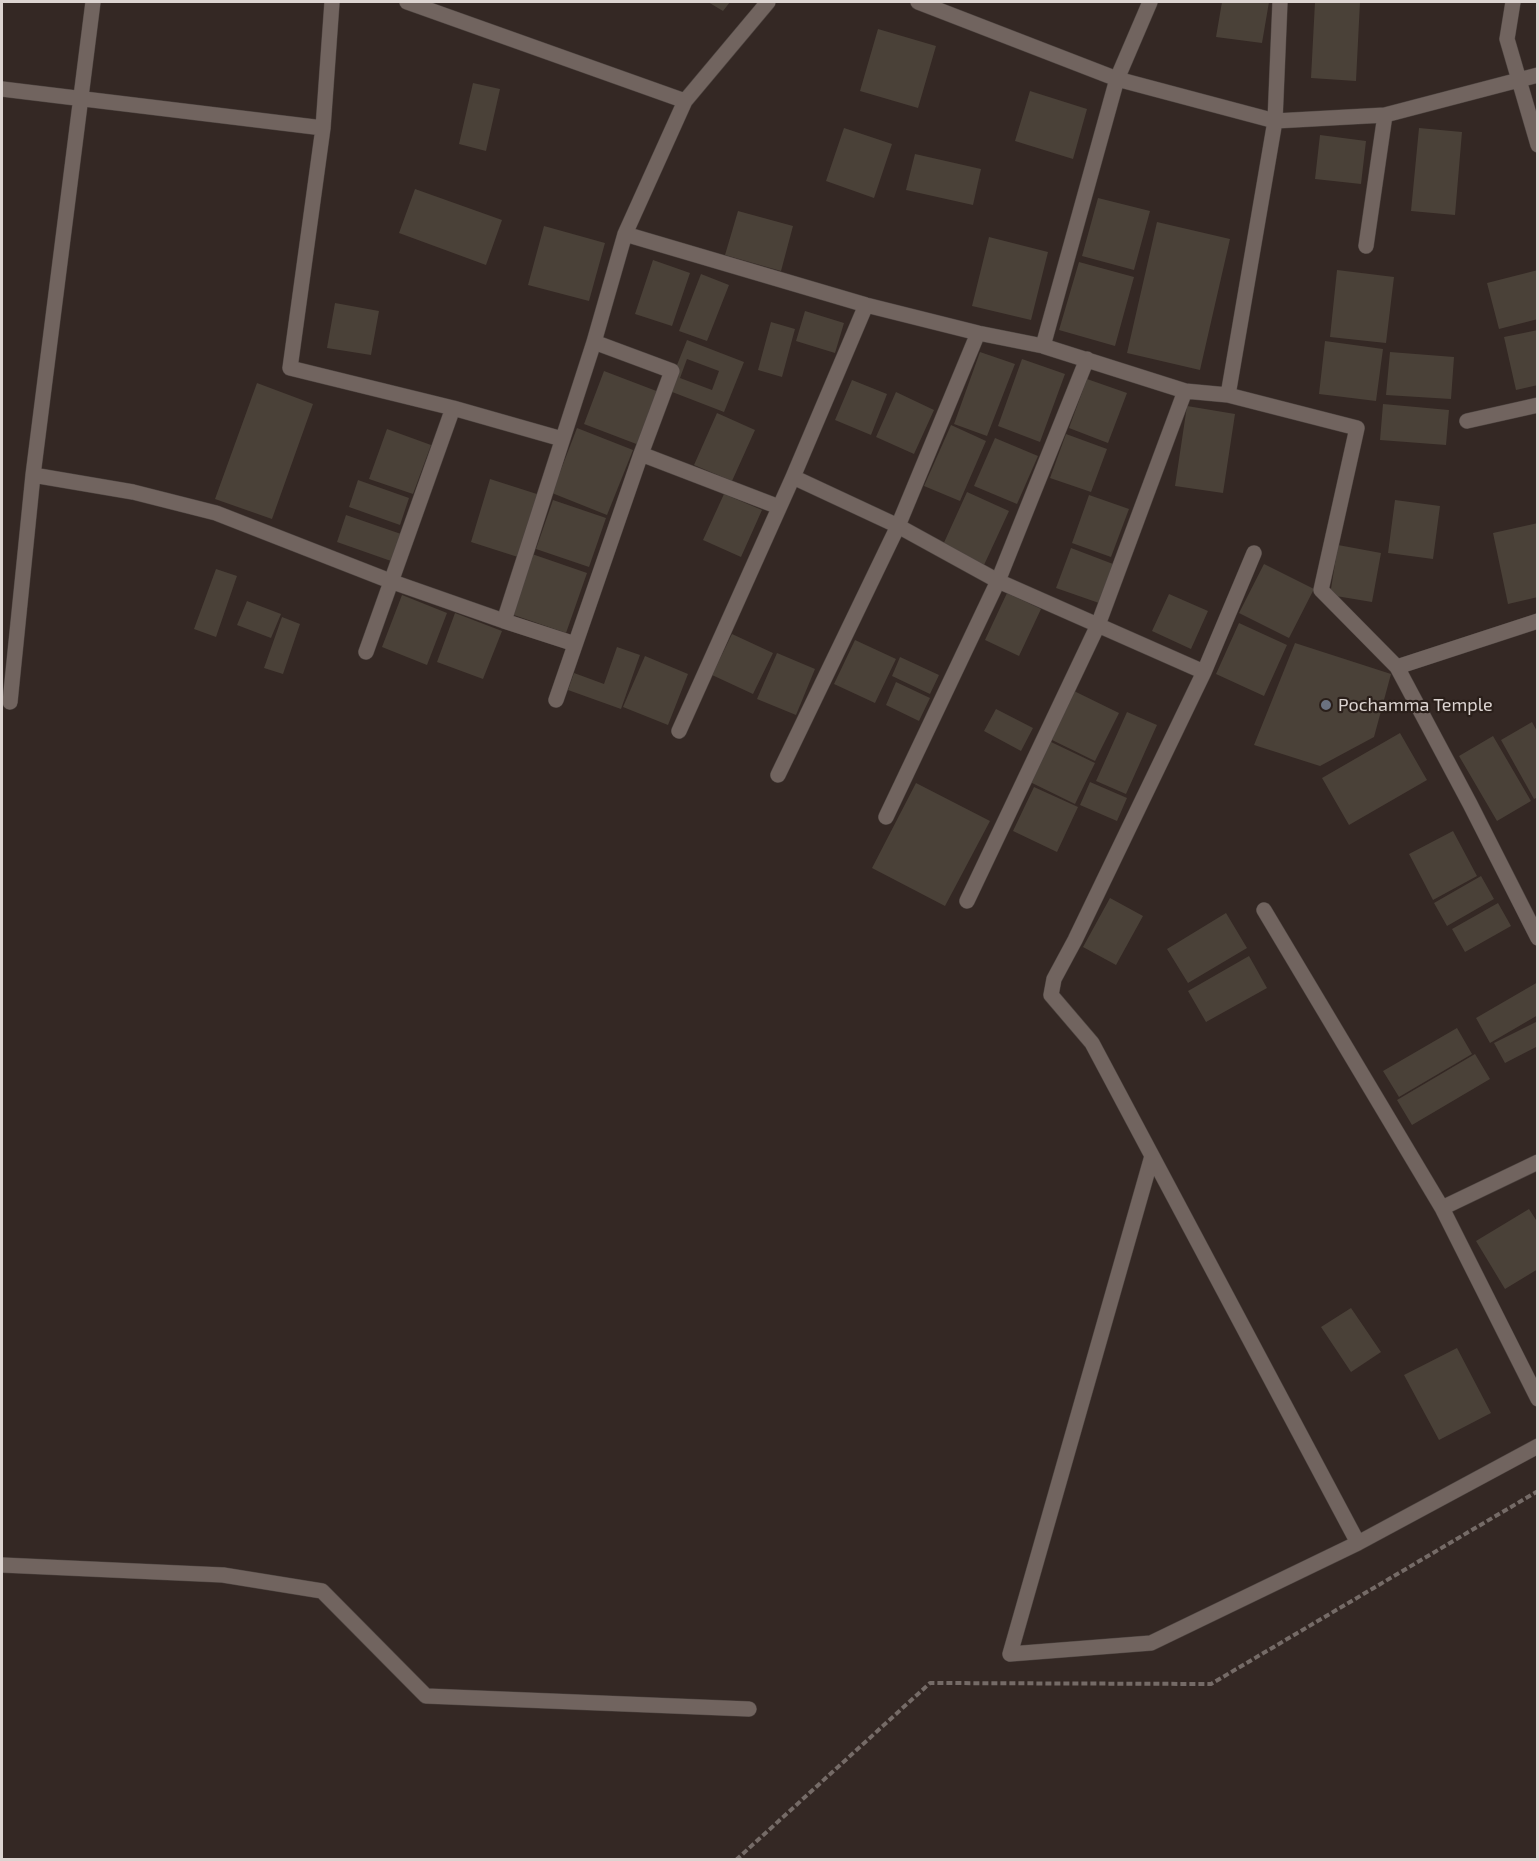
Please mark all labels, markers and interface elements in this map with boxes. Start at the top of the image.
place label: Pochamma Temple [1338,694,1493,716]
marker: Pochamma Temple [1319,698,1333,712]

